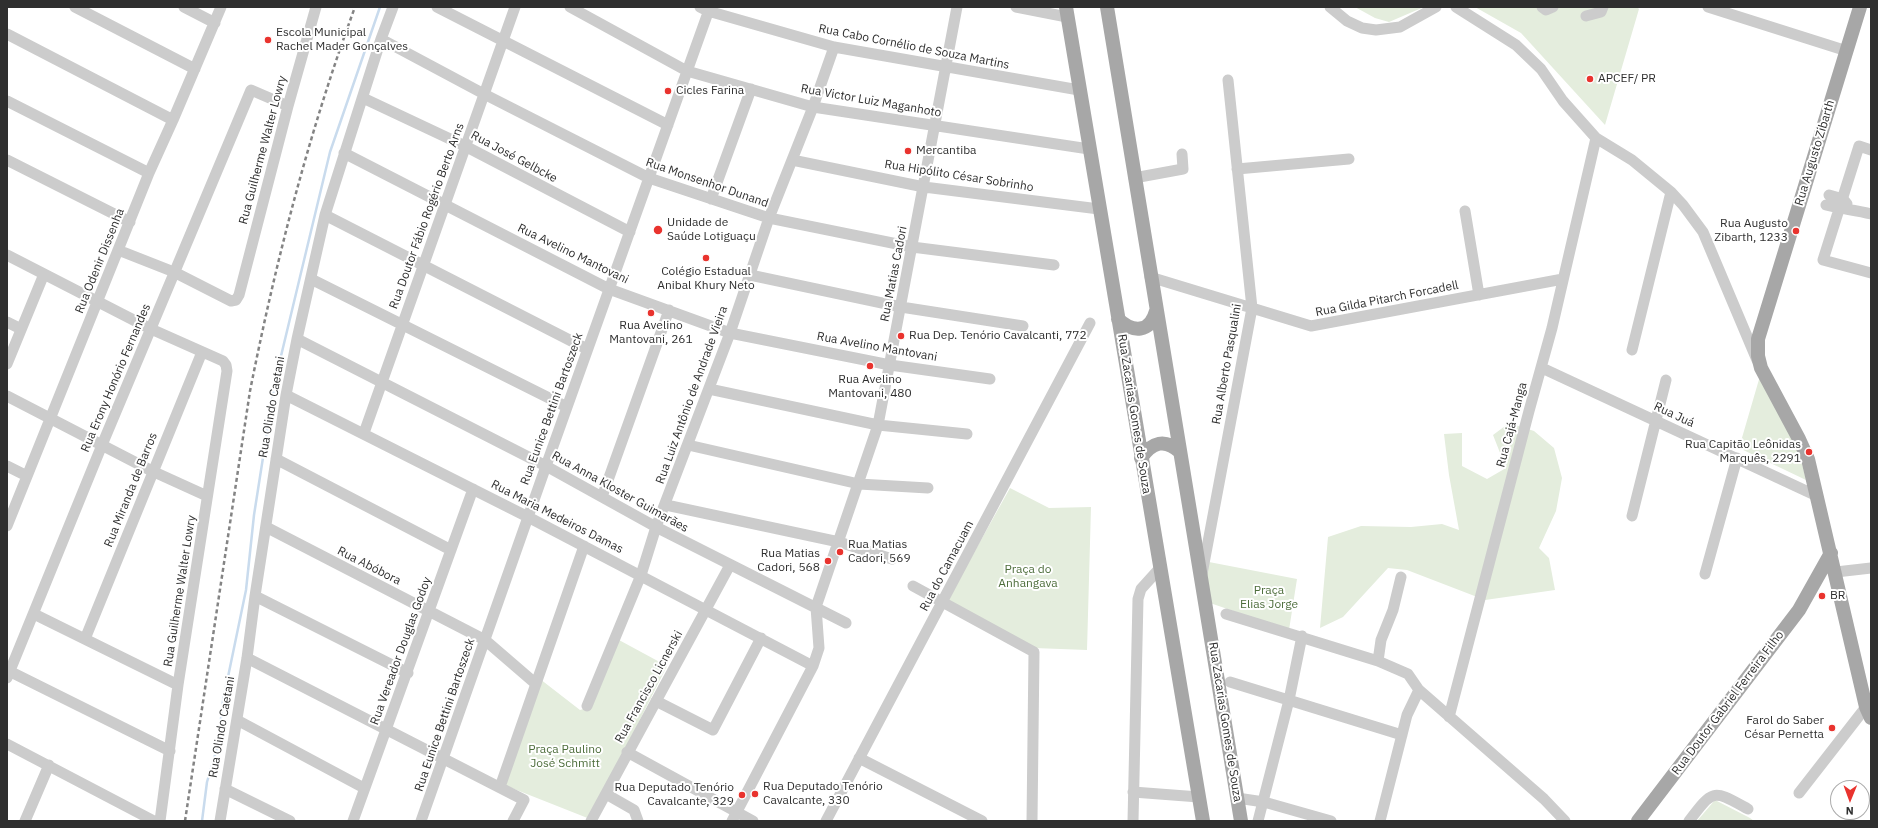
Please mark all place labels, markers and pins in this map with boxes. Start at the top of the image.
place label: Escola Municipal Rachel Mader Gonçalves [276,26,408,54]
marker: Escola Municipal Rachel Mader Gonçalves [263,35,273,45]
place label: APCEF/ PR [1598,72,1656,86]
marker: APCEF/ PR [1585,74,1595,84]
place label: Cicles Farina [676,84,744,98]
marker: Cicles Farina [663,86,673,96]
place label: Mercantiba [916,144,977,158]
marker: Mercantiba [903,146,913,156]
place label: Unidade de Saúde Lotiguaçu [667,216,756,244]
place label: Rua Augusto Zibarth, 1233 [1714,217,1788,245]
marker: Unidade de Saúde Lotiguaçu [652,224,664,236]
marker: Rua Augusto Zibarth, 1233 [1791,226,1801,236]
marker: Colégio Estadual Anibal Khury Neto [701,253,711,263]
place label: Colégio Estadual Anibal Khury Neto [657,265,755,293]
marker: Rua Avelino Mantovani, 261 [646,308,656,318]
place label: Rua Avelino Mantovani, 261 [609,319,693,347]
place label: Rua Dep. Tenório Cavalcanti, 772 [909,329,1087,343]
marker: Rua Dep. Tenório Cavalcanti, 772 [896,331,906,341]
marker: Rua Avelino Mantovani, 480 [865,361,875,371]
place label: Rua Avelino Mantovani, 480 [828,373,912,401]
place label: Rua Capitão Leônidas Marquês, 2291 [1685,438,1801,466]
marker: Rua Capitão Leônidas Marquês, 2291 [1804,447,1814,457]
place label: Rua Matias Cadori, 569 [848,538,911,566]
place label: Rua Matias Cadori, 568 [757,547,820,575]
marker: Rua Matias Cadori, 569 [835,547,845,557]
marker: Rua Matias Cadori, 568 [823,556,833,566]
place label: BR [1830,589,1846,603]
marker: BR [1817,591,1827,601]
place label: Farol do Saber César Pernetta [1744,714,1824,742]
marker: Farol do Saber César Pernetta [1827,723,1837,733]
place label: Rua Deputado Tenório Cavalcante, 330 [763,780,883,808]
place label: Rua Deputado Tenório Cavalcante, 329 [614,781,734,809]
marker: Rua Deputado Tenório Cavalcante, 330 [750,789,760,799]
marker: Rua Deputado Tenório Cavalcante, 329 [737,790,747,800]

